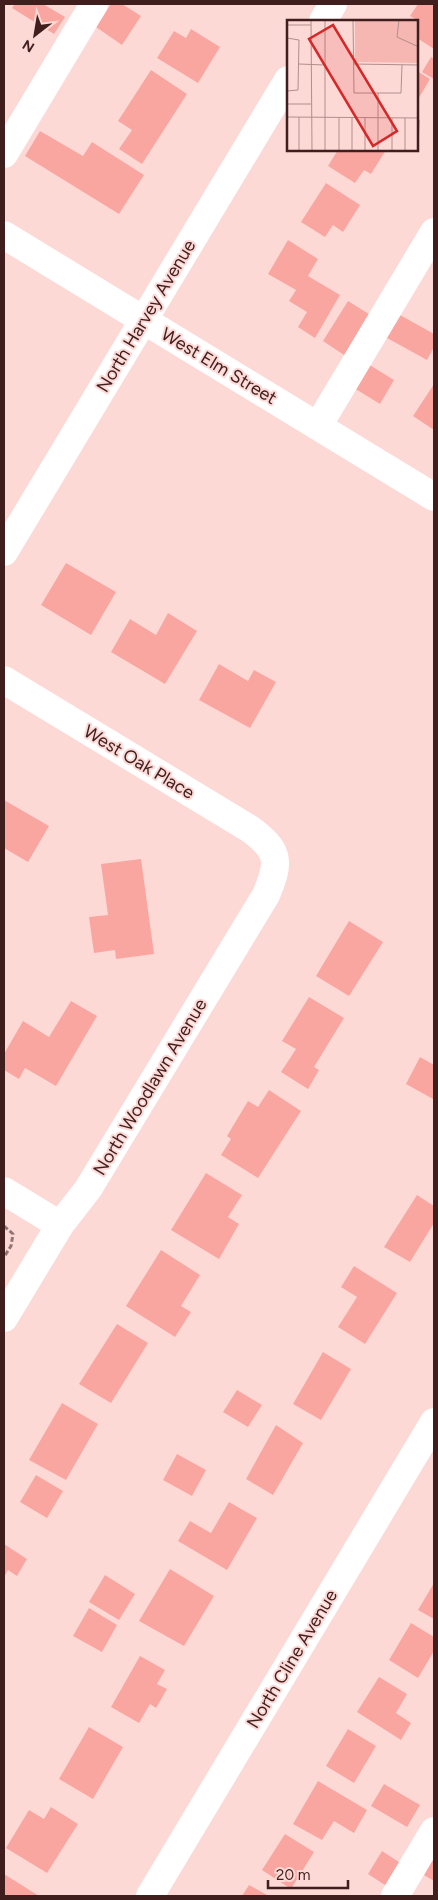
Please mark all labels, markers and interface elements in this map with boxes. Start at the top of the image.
north arrow [10,10,60,60]
inset map [287,20,418,151]
text: N [20,36,38,56]
street label: North Harvey Avenue [92,236,200,396]
street label: West Elm Street [157,323,281,409]
street label: West Oak Place [80,720,199,804]
street label: North Woodlawn Avenue [89,995,212,1179]
street label: North Cline Avenue [242,1585,342,1732]
scale bar [268,1858,348,1890]
text: 20 m [276,1866,310,1884]

